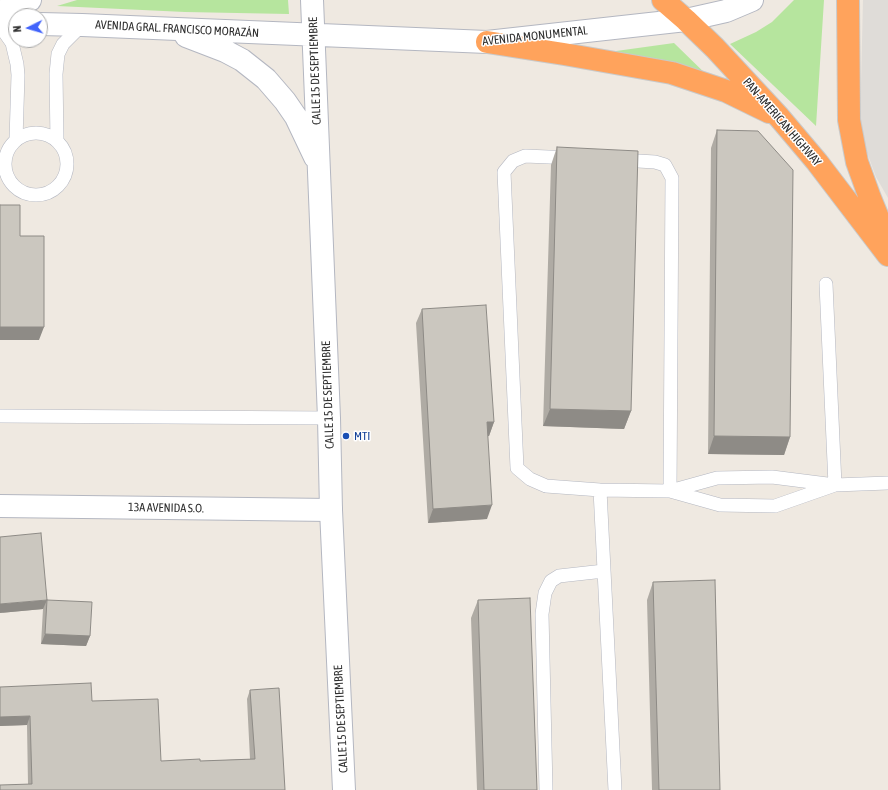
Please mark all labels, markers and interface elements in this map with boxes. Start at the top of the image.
north arrow [8,8,48,48]
street label: CALLE 15 DE SEPTIEMBRE [306,17,324,125]
street label: AVENIDA GRAL. FRANCISCO MORAZÁN [95,18,259,40]
street label: AVENIDA MONUMENTAL [482,23,588,49]
text: N [11,25,23,33]
street label: PAN-AMERICAN HIGHWAY [740,75,824,169]
street label: CALLE 15 DE SEPTIEMBRE [319,341,337,449]
place label: MTI [354,429,370,443]
marker: MTI [341,431,351,441]
street label: 13A AVENIDA S.O. [128,500,204,516]
street label: CALLE 15 DE SEPTIEMBRE [331,665,351,773]

